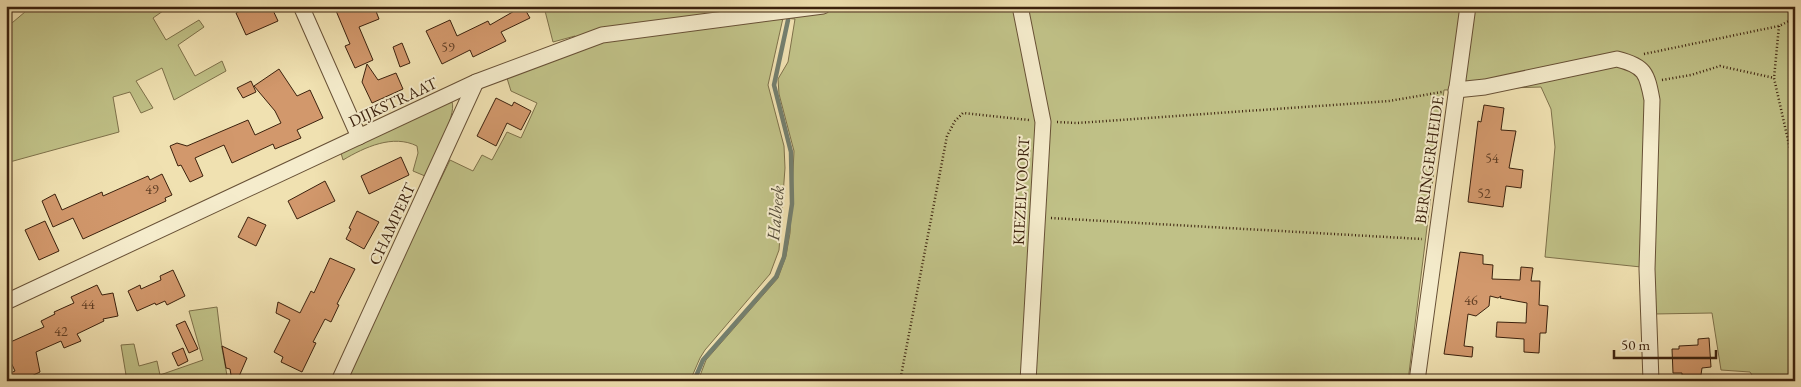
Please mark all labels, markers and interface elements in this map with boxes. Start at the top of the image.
house number: 59 [441,38,455,56]
street label: DIJKSTRAAT [345,72,441,132]
street label: BERINGERHEIDE [1410,95,1448,225]
street label: KIEZELVOORT [1008,136,1034,246]
house number: 54 [1485,149,1499,167]
street label: CHAMPERT [364,179,420,268]
house number: 49 [145,180,159,198]
house number: 52 [1477,184,1491,202]
water label: Halbeek [761,185,789,242]
house number: 46 [1464,291,1478,309]
house number: 44 [81,295,95,313]
house number: 42 [54,322,68,340]
scale bar [1614,327,1716,359]
text: 50 m [1621,335,1650,354]

